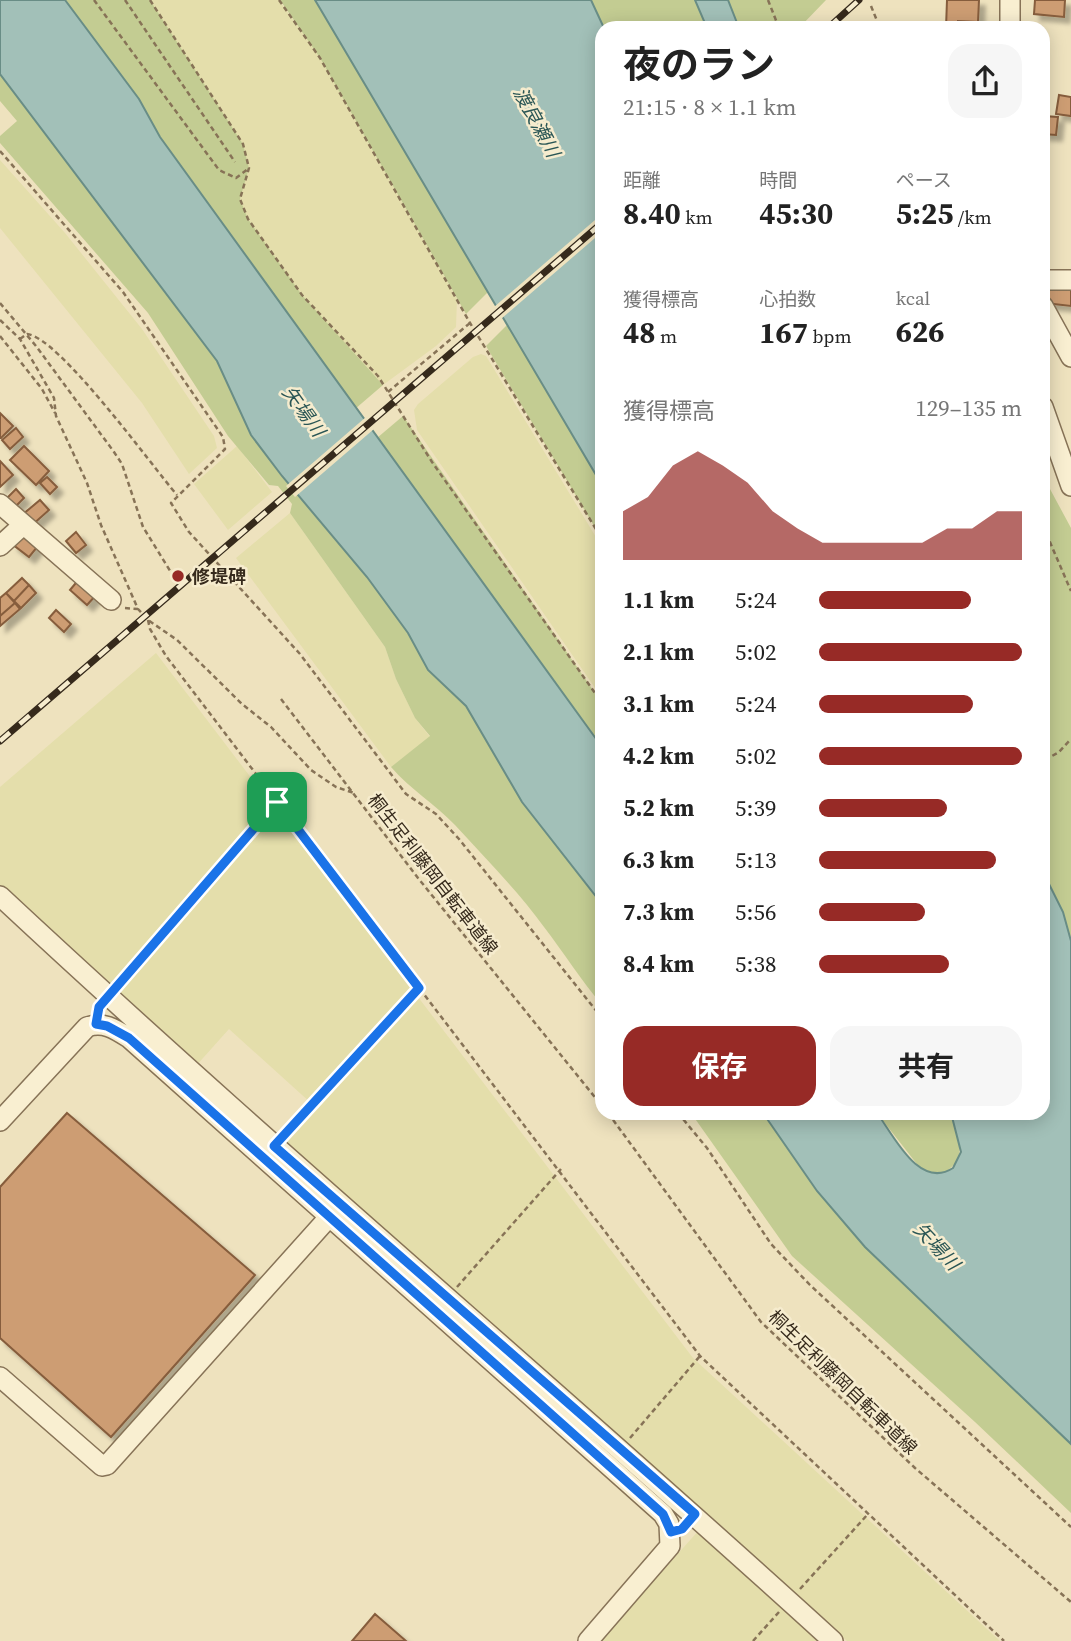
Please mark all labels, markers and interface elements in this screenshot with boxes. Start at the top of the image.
text: 夜のラン [623,39,775,91]
button: share [948,44,1022,118]
water label: 渡良瀬川 [508,82,567,163]
text: 21:15 · 8 × 1.1 km [623,91,797,123]
text: 距離 [623,167,661,193]
text: 時間 [759,167,797,193]
text: ペース [896,167,952,193]
text: 8.40 [623,193,681,234]
text: 45:30 [759,193,833,234]
text: 5:25 [896,193,953,234]
text: km [681,204,713,230]
text: /km [953,204,992,230]
text: kcal [896,285,930,311]
text: 獲得標高 [623,286,699,312]
text: 心拍数 [759,286,816,312]
text: 626 [896,311,944,352]
text: 48 [623,312,656,353]
text: 167 [759,312,808,353]
text: m [656,323,677,349]
text: bpm [808,323,852,349]
water label: 矢場川 [277,380,332,443]
text: 129–135 m [915,392,1022,424]
text: 獲得標高 [623,395,715,427]
place label: 修堤碑 [191,564,246,589]
marker: 修堤碑 [170,568,186,584]
text: 1.1 km [623,584,694,616]
text: 5:24 [735,584,776,616]
text: 2.1 km [623,636,694,668]
text: 5:02 [735,636,776,668]
text: 3.1 km [623,688,694,720]
text: 5:24 [735,688,776,720]
text: 4.2 km [623,740,694,772]
text: 5:02 [735,740,776,772]
pin [247,772,307,832]
icon: arrive [258,783,296,821]
street label: 桐生足利藤岡自転車道線 [362,788,504,960]
text: 5.2 km [623,792,694,824]
text: 5:39 [735,792,776,824]
text: 6.3 km [623,844,694,876]
text: 5:13 [735,844,776,876]
text: 7.3 km [623,896,694,928]
text: 5:56 [735,896,776,928]
text: 8.4 km [623,948,694,980]
text: 5:38 [735,948,776,980]
button: 保存 [623,1026,816,1106]
button: 共有 [830,1026,1022,1106]
water label: 矢場川 [908,1216,967,1277]
street label: 桐生足利藤岡自転車道線 [763,1304,923,1460]

